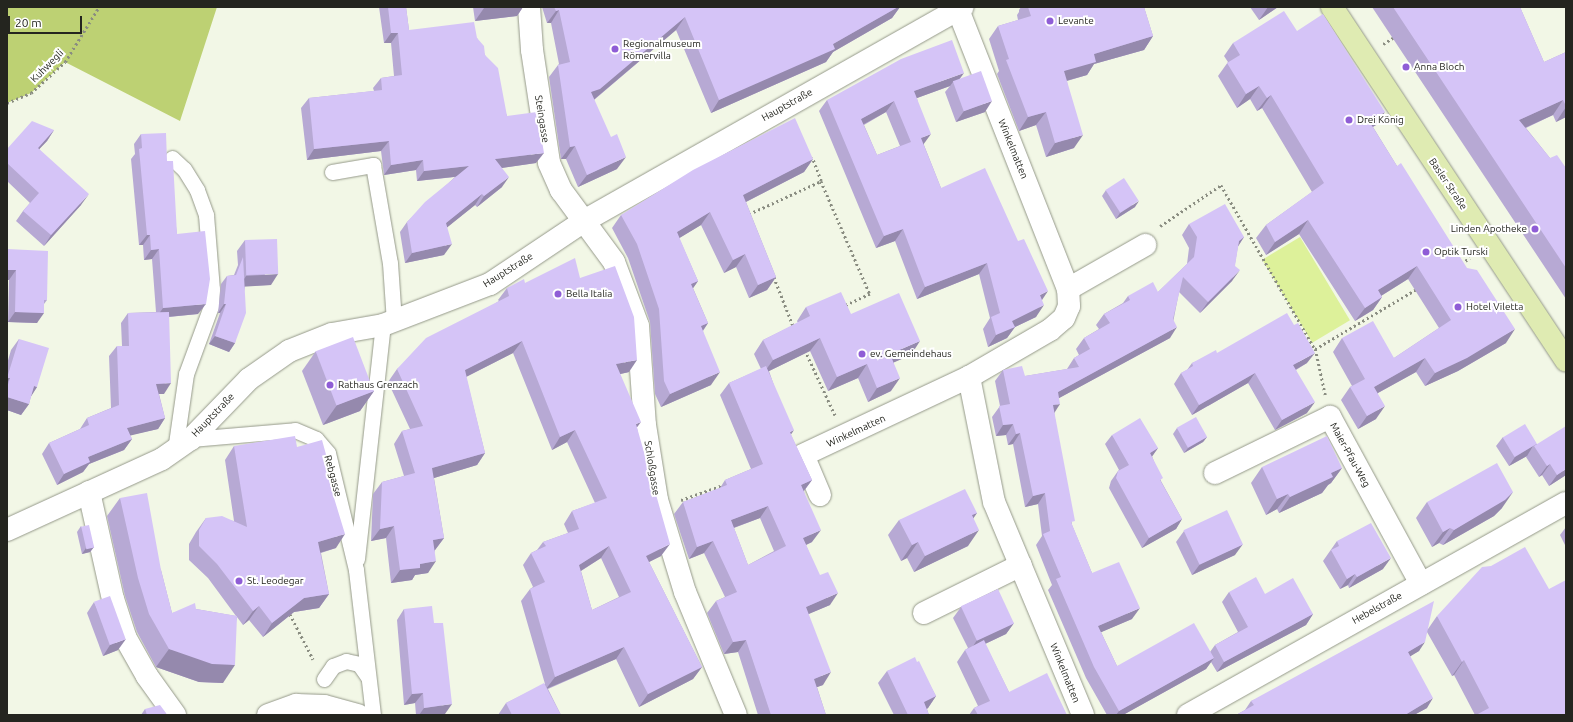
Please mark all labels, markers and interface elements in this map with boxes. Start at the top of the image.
scale bar [10,8,84,34]
place label: Levante [1058,15,1094,27]
text: 20 m [15,16,42,29]
marker: Levante [1045,16,1055,26]
place label: Regionalmuseum Römervilla [623,37,701,60]
marker: Regionalmuseum Römervilla [610,44,620,54]
street label: Kuhwegli [28,47,66,85]
place label: Anna Bloch [1414,61,1465,73]
marker: Anna Bloch [1401,62,1411,72]
street label: Hauptstraße [759,86,815,124]
street label: Steingasse [532,94,552,144]
place label: Drei König [1357,114,1404,126]
marker: Drei König [1344,115,1354,125]
street label: Winkelmatten [996,117,1030,181]
street label: Basler Straße [1426,156,1470,212]
place label: Linden Apotheke [1451,223,1527,235]
marker: Linden Apotheke [1530,224,1540,234]
place label: Optik Turski [1434,246,1488,258]
marker: Optik Turski [1421,247,1431,257]
street label: Hauptstraße [481,250,535,290]
place label: Bella Italia [566,288,612,300]
marker: Bella Italia [553,289,563,299]
place label: Hotel Viletta [1466,301,1523,313]
marker: Hotel Viletta [1453,302,1463,312]
place label: ev. Gemeindehaus [870,348,952,360]
marker: ev. Gemeindehaus [857,349,867,359]
place label: Rathaus Grenzach [338,379,418,391]
marker: Rathaus Grenzach [325,380,335,390]
street label: Hauptstraße [189,391,237,439]
street label: Winkelmatten [825,412,887,450]
street label: Maier-Pfau-Weg [1327,421,1373,489]
street label: Schloßgasse [642,440,662,496]
street label: Rebgasse [322,454,344,498]
place label: St. Leodegar [247,575,304,587]
marker: St. Leodegar [234,576,244,586]
street label: Hebelstraße [1350,589,1404,627]
street label: Winkelmatten [1048,641,1082,705]

